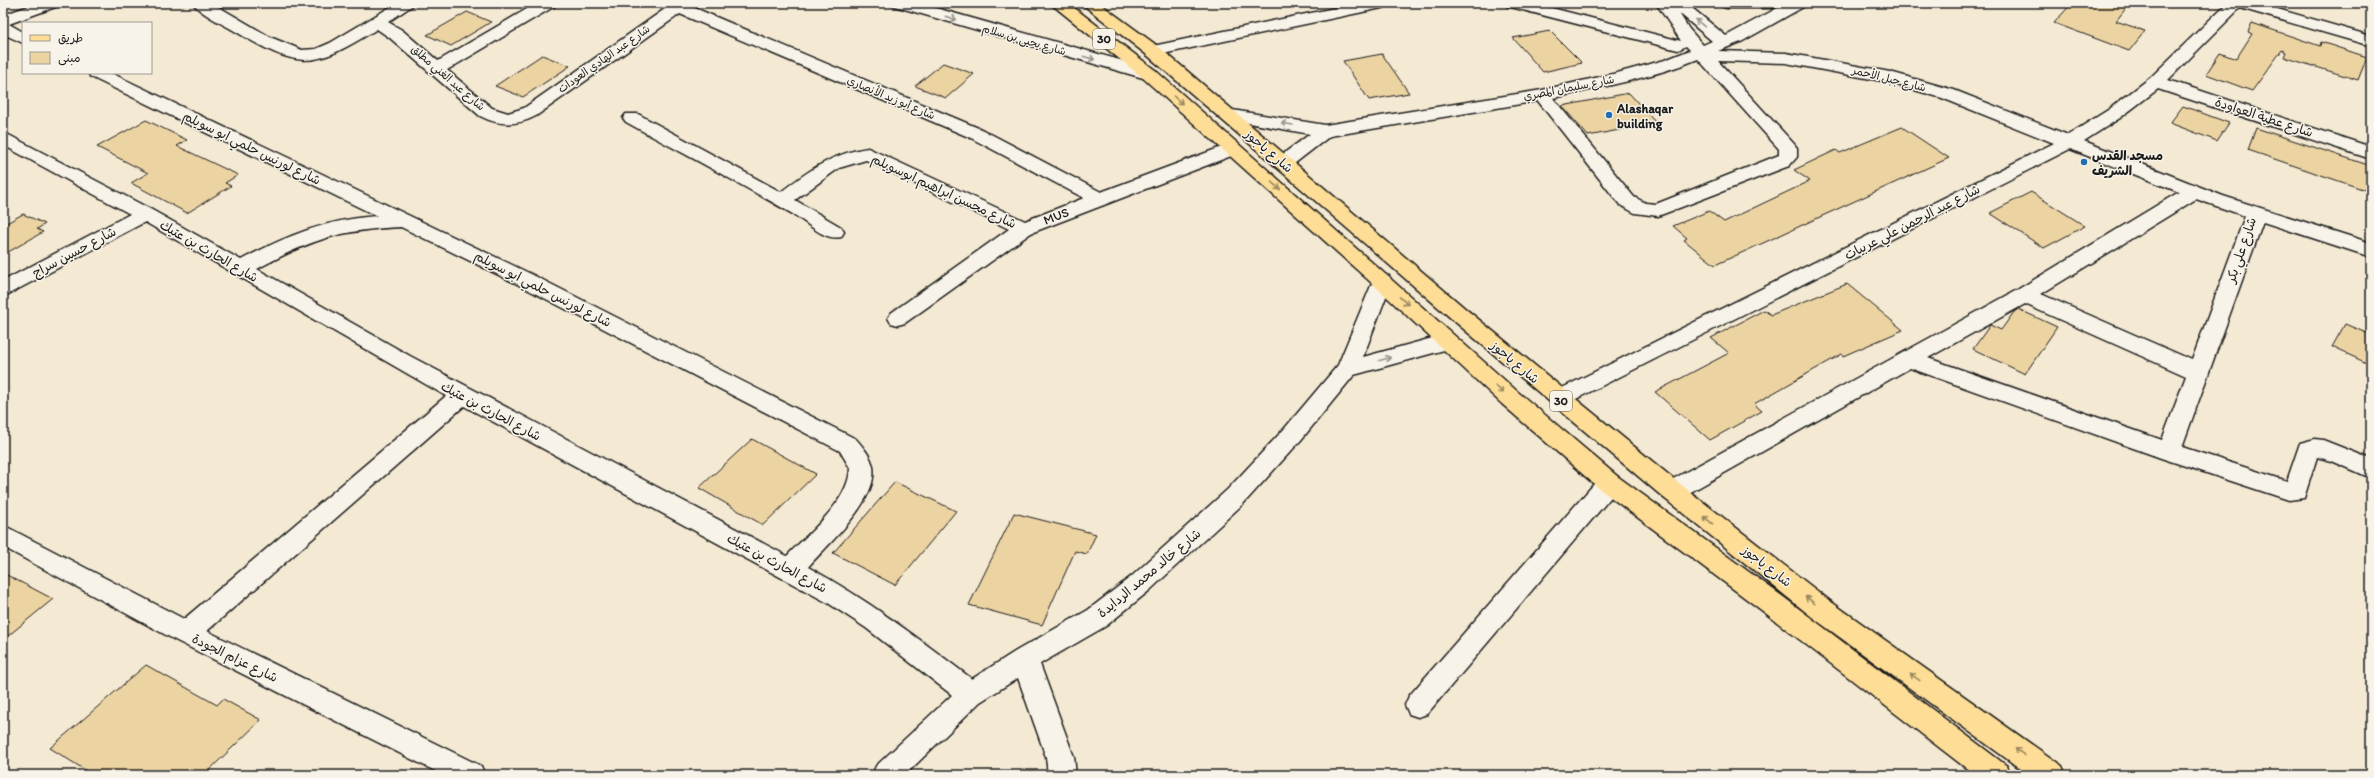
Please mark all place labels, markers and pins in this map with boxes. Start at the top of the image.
place label: Alashaqar building [1616,101,1674,132]
marker: Alashaqar building [1604,110,1614,120]
place label: مسجد القدس الشريف [2092,148,2163,179]
marker: مسجد القدس الشريف [2079,157,2089,167]

